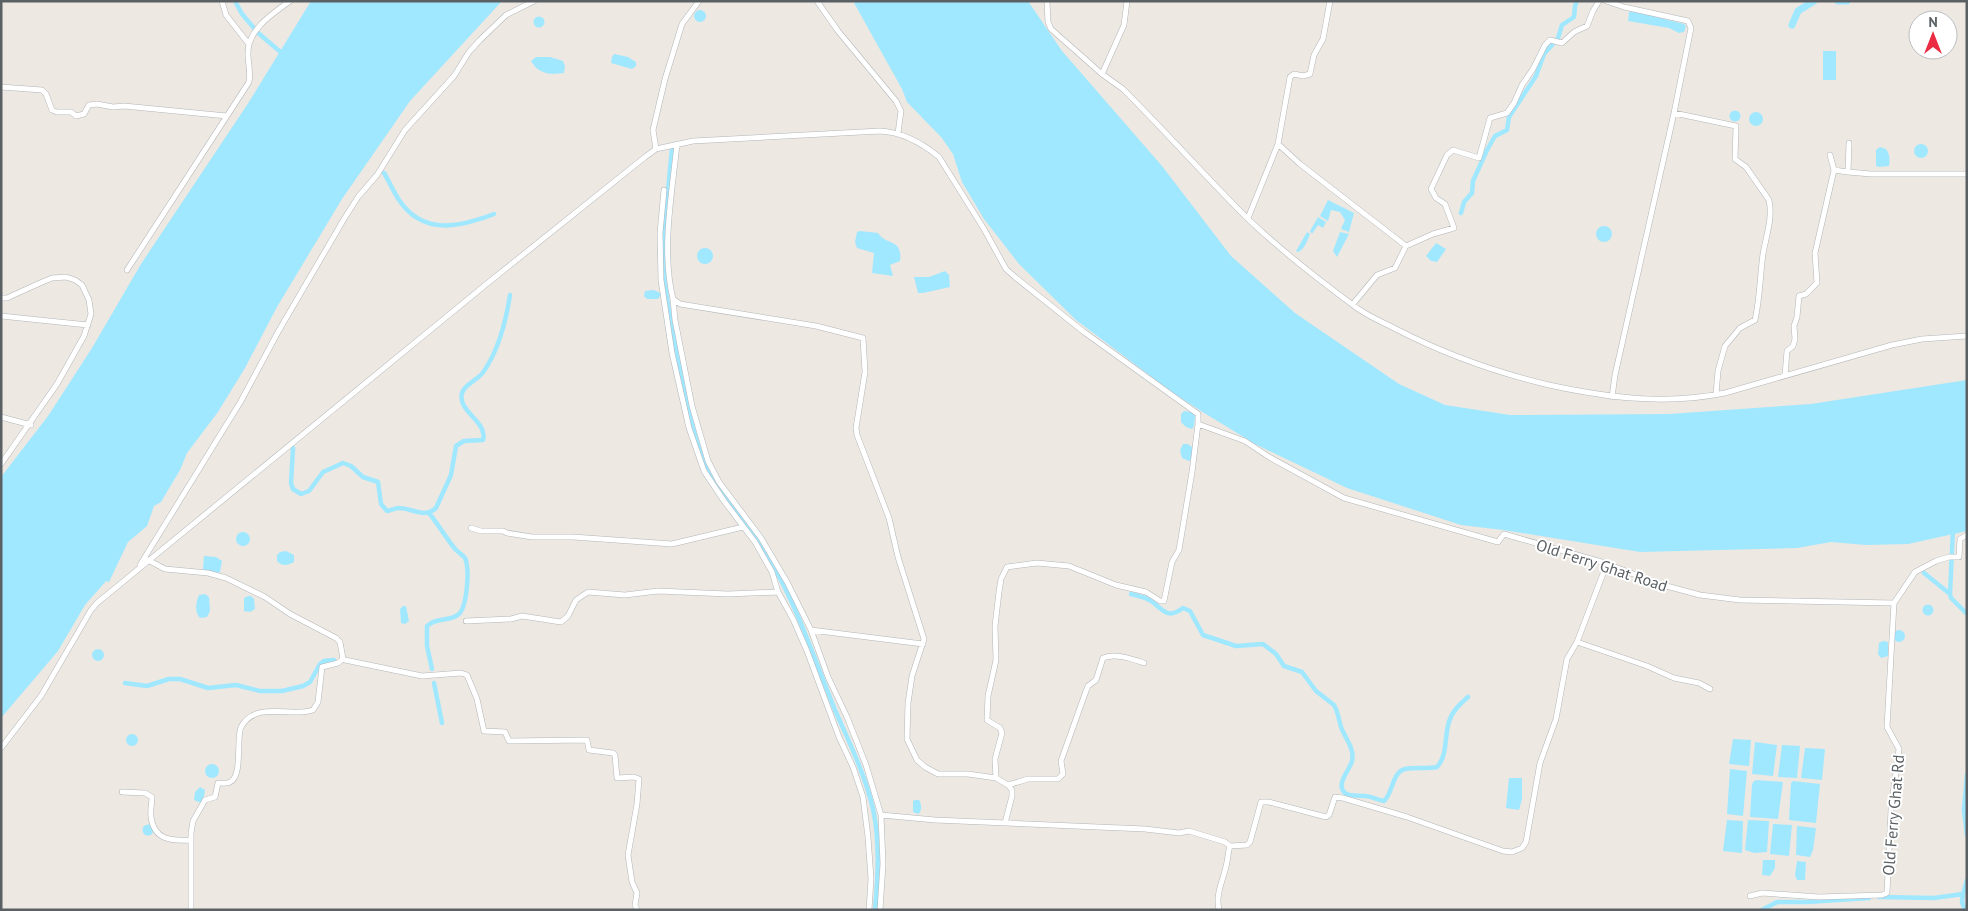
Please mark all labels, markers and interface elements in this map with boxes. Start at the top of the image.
north arrow [1908,10,1958,60]
text: N [1928,13,1938,31]
street label: Old Ferry Ghat Road [1534,534,1670,596]
street label: Old Ferry Ghat Rd [1878,754,1908,876]

